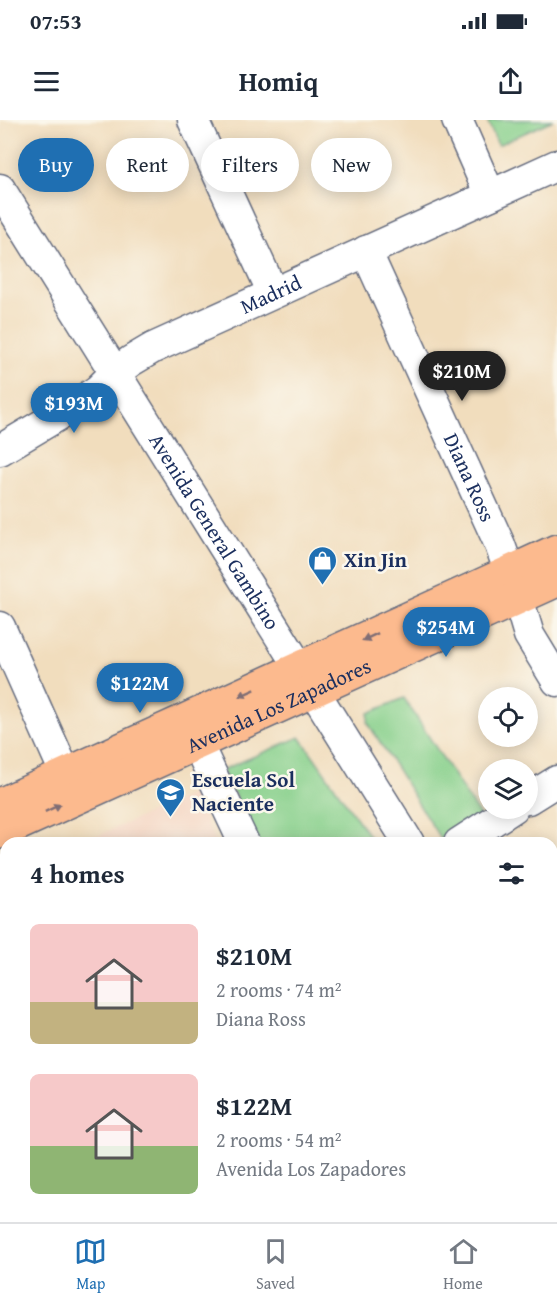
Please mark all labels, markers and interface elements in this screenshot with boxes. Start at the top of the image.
text: 07:53 [30,5,82,37]
text: Homiq [239,61,318,101]
icon: menu [30,65,63,98]
icon: share [494,65,527,98]
chip: Buy [18,138,94,192]
chip: Rent [106,138,189,192]
chip: Filters [201,138,299,192]
chip: New [311,138,392,192]
street label: Madrid [235,266,307,321]
pin: $210M [420,351,504,402]
text: $210M [433,356,491,385]
pin: $193M [32,383,116,434]
text: $193M [45,388,103,417]
street label: Avenida General Gambino [141,427,288,636]
street label: Diana Ross [436,428,503,527]
shop icon: Xin Jin [307,544,339,586]
place label: Xin Jin [344,544,408,575]
pin: $254M [404,607,488,658]
text: $254M [417,612,475,641]
one-way arrow [361,632,379,642]
street label: Avenida Los Zapadores [181,650,376,761]
pin: $122M [98,663,182,714]
text: $122M [111,668,169,697]
map controls [478,687,538,819]
button: locate [478,687,538,747]
one-way arrow [238,689,255,698]
button: layers [478,759,538,819]
place label: Escuela Sol Naciente [192,764,295,819]
school or university icon: Escuela Sol Naciente [155,776,187,818]
one-way arrow [45,803,63,813]
text: 4 homes [30,854,125,893]
icon: filters [495,857,528,890]
text: $210M [216,936,292,975]
icon: home [78,948,150,1020]
text: 2 rooms · 74 m² [216,975,342,1004]
text: Diana Ross [216,1004,306,1033]
text: $122M [216,1086,292,1125]
icon: home [78,1098,150,1170]
text: 2 rooms · 54 m² [216,1125,342,1154]
text: Avenida Los Zapadores [216,1154,406,1183]
tab: Map [74,1235,107,1295]
tab: Saved [256,1235,295,1295]
tab: Home [443,1235,483,1295]

